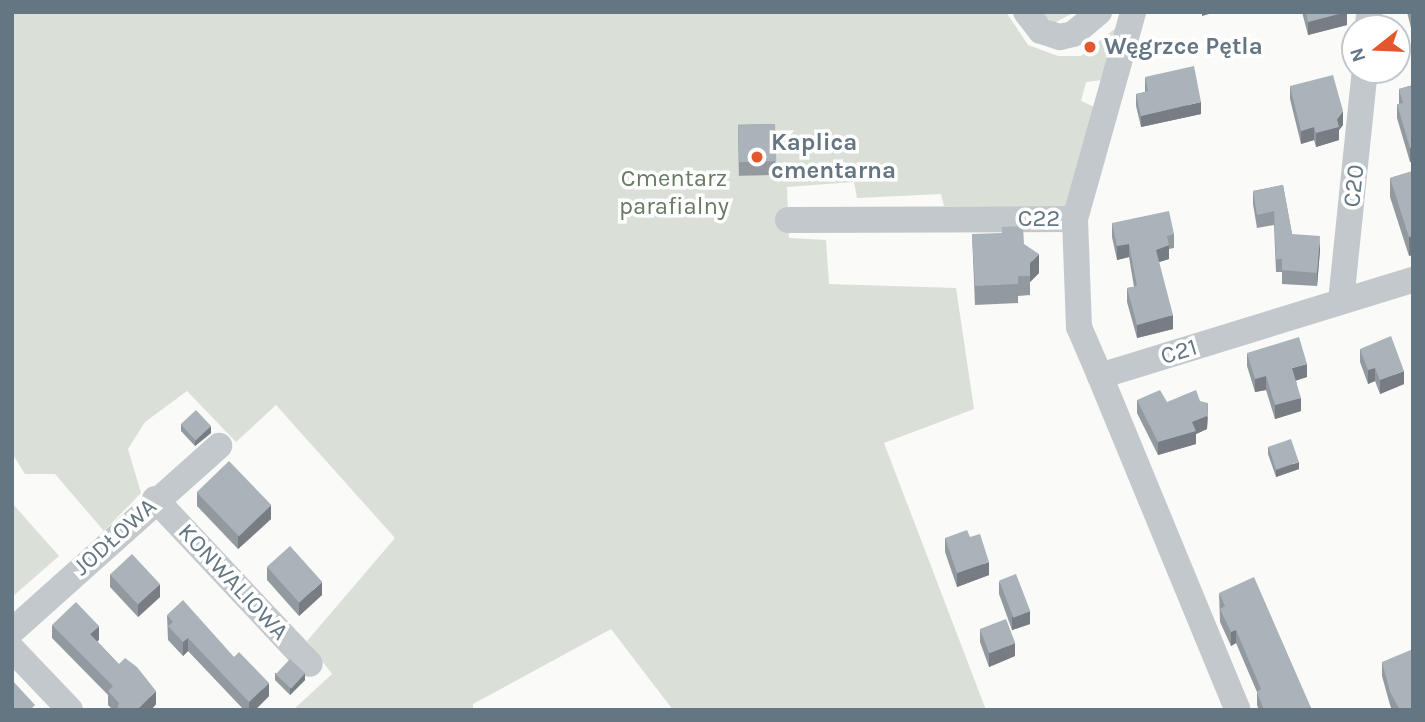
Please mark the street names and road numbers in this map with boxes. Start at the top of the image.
street label: C20 [1337,163,1371,209]
street label: C22 [1018,205,1060,233]
street label: C21 [1157,333,1201,371]
street label: JODŁOWA [67,492,163,582]
street label: KONWALIOWA [172,518,294,646]

